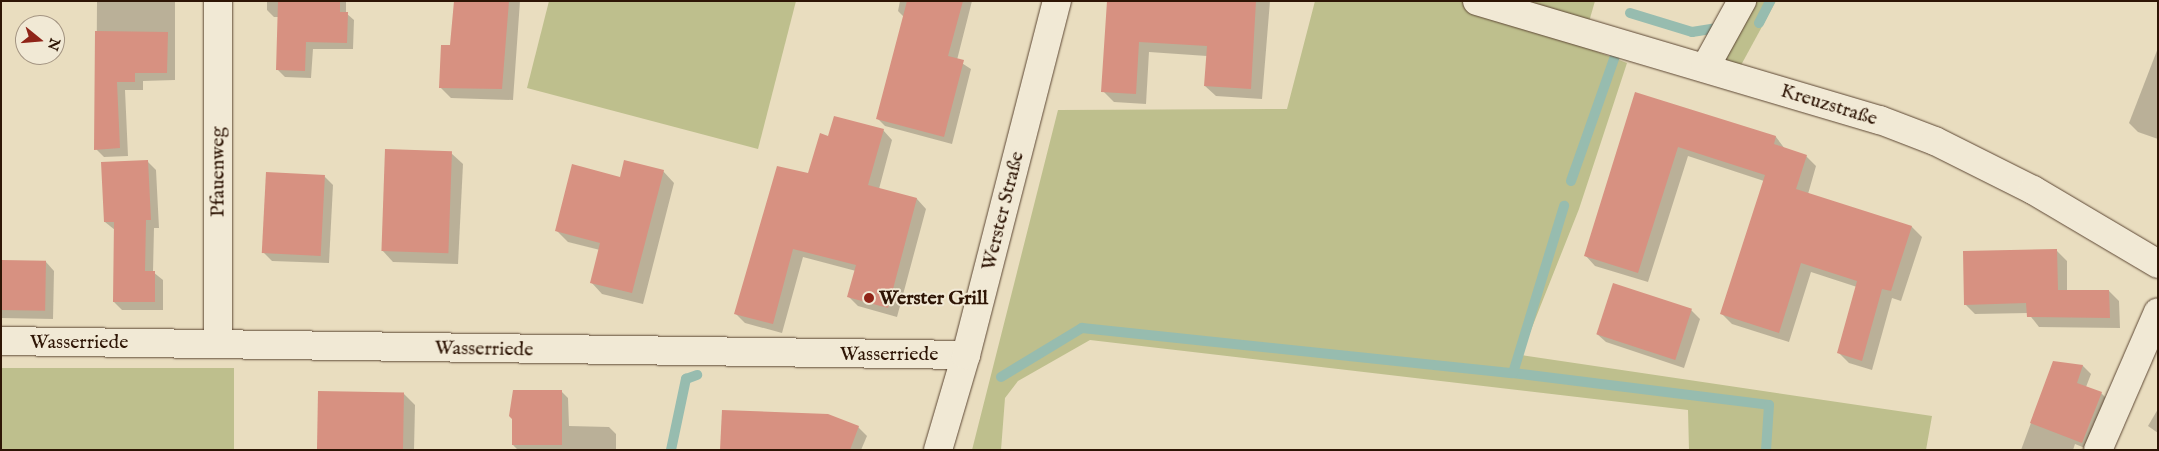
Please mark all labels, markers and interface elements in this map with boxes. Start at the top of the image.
north arrow [15,15,65,65]
text: N [43,36,64,53]
street label: Kreuzstraße [1778,79,1880,131]
street label: Pfauenweg [206,127,230,217]
street label: Werster Straße [977,149,1029,273]
place label: Werster Grill [879,286,988,310]
marker: Werster Grill [863,292,875,304]
street label: Wasserriede [30,330,128,354]
street label: Wasserriede [434,336,534,362]
street label: Wasserriede [840,342,938,366]

